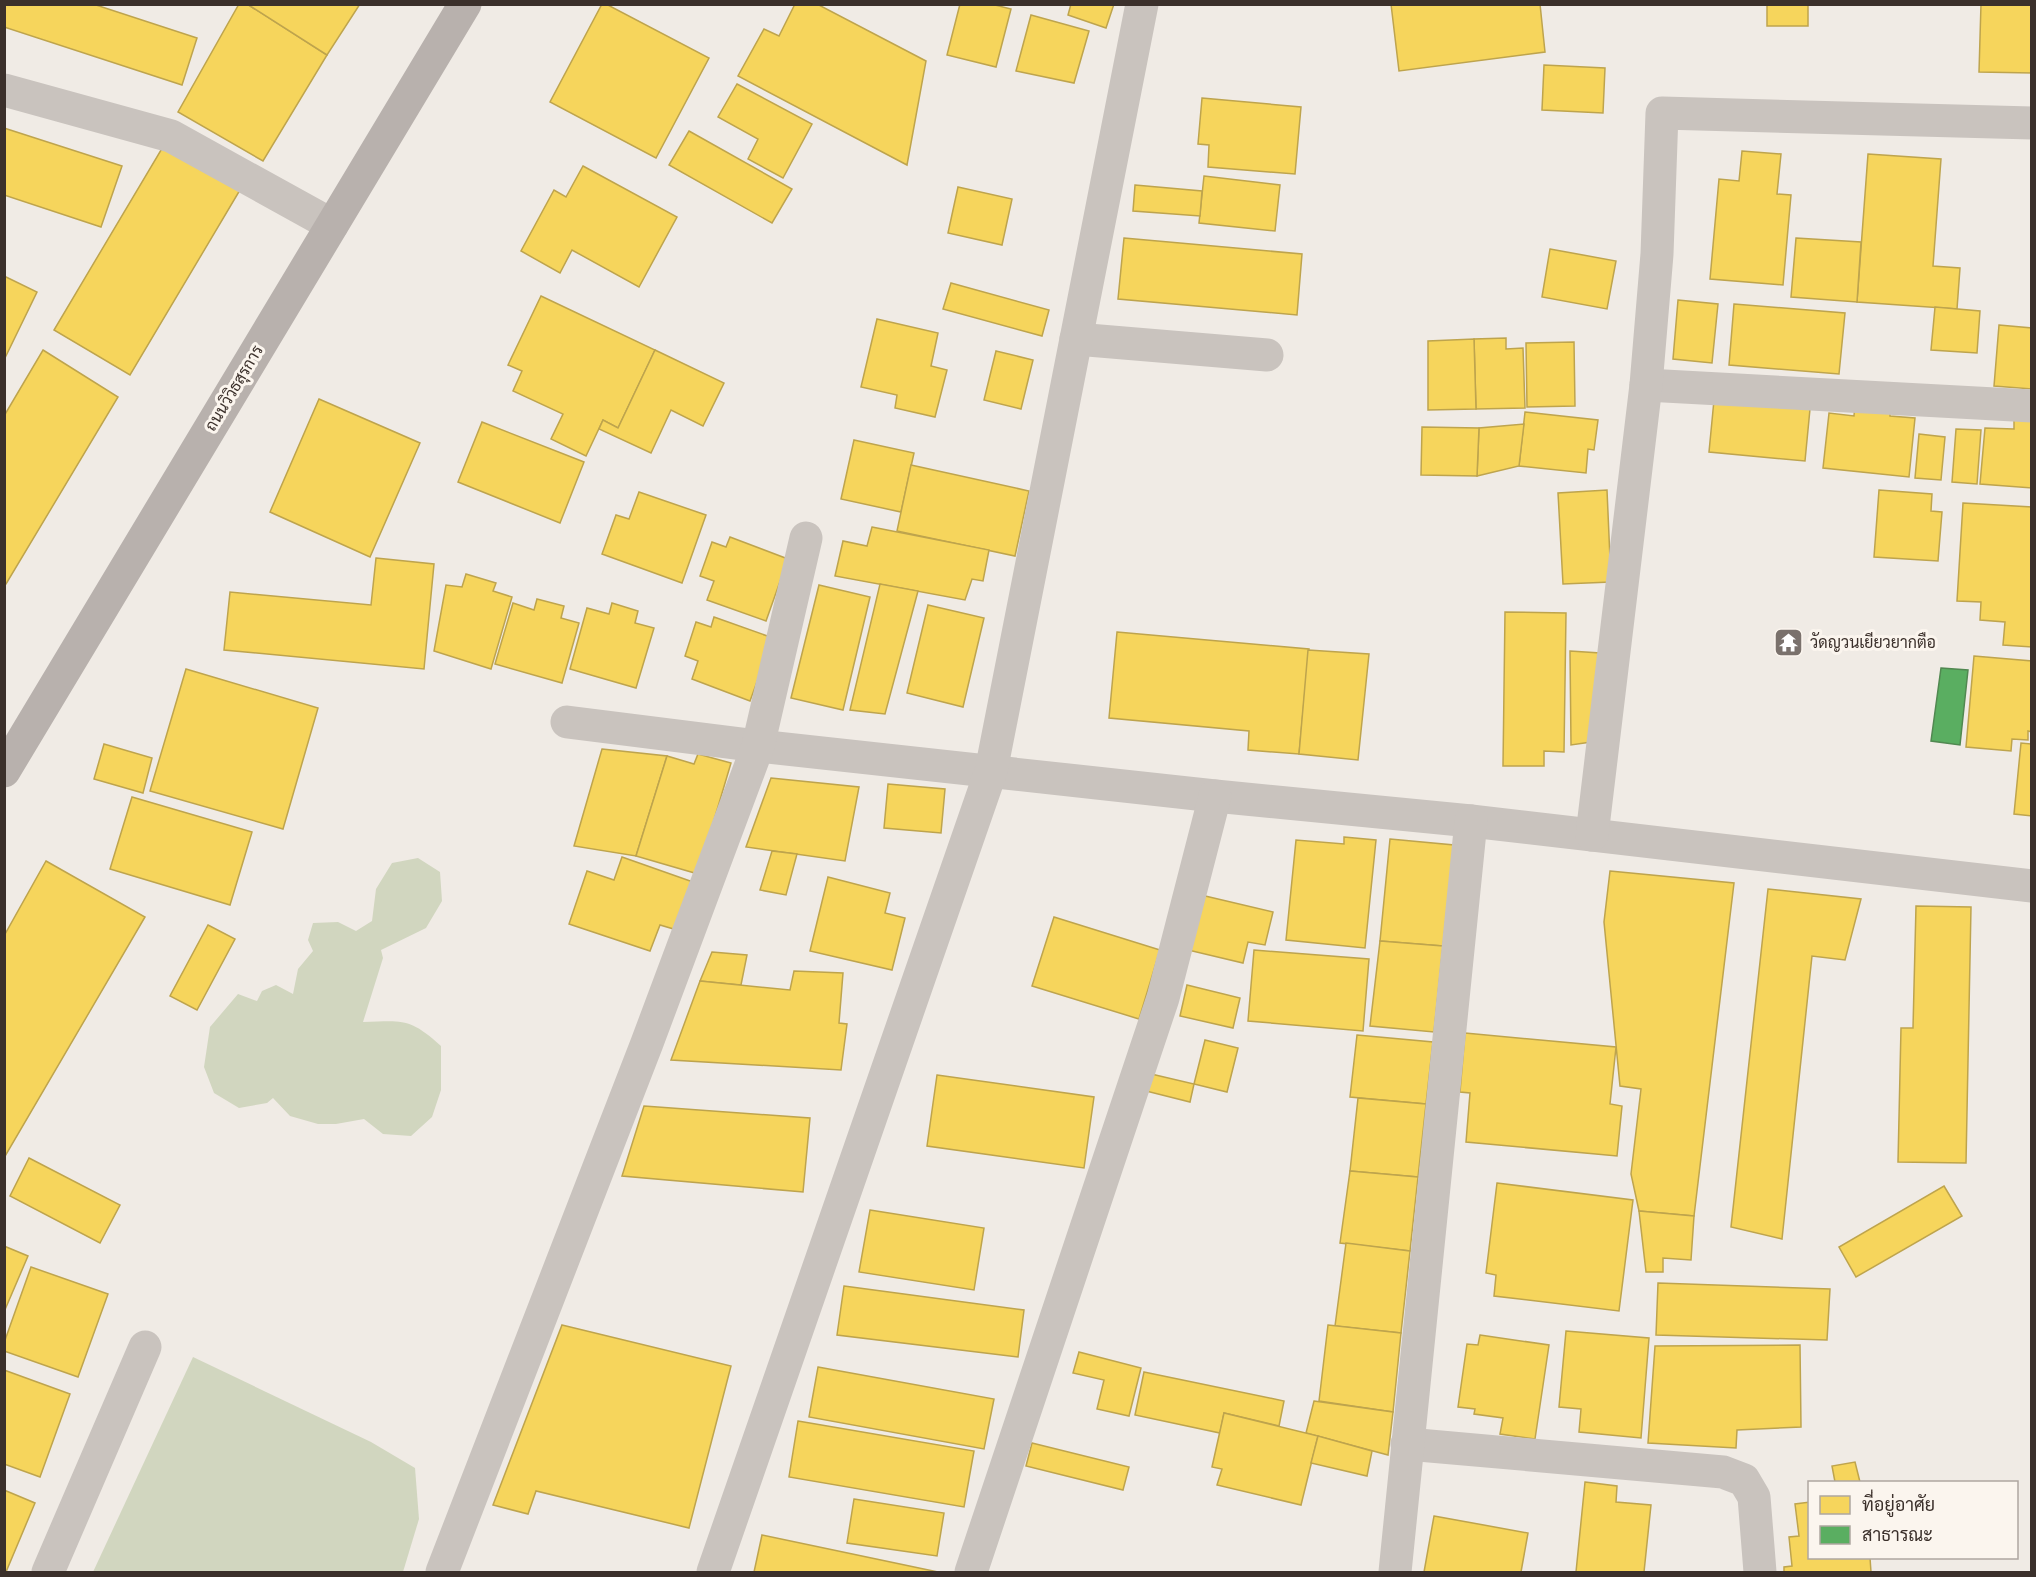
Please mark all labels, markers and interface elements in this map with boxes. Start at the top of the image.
street label: ถนนวิวิธสุรการ [201,342,269,435]
temple icon: วัดญวนเยียวยากตือ [1773,626,1805,658]
place label: วัดญวนเยียวยากตือ [1810,631,1936,652]
legend [1808,1481,2018,1559]
text: ที่อยู่อาศัย [1862,1489,1935,1518]
text: สาธารณะ [1862,1524,1933,1545]

